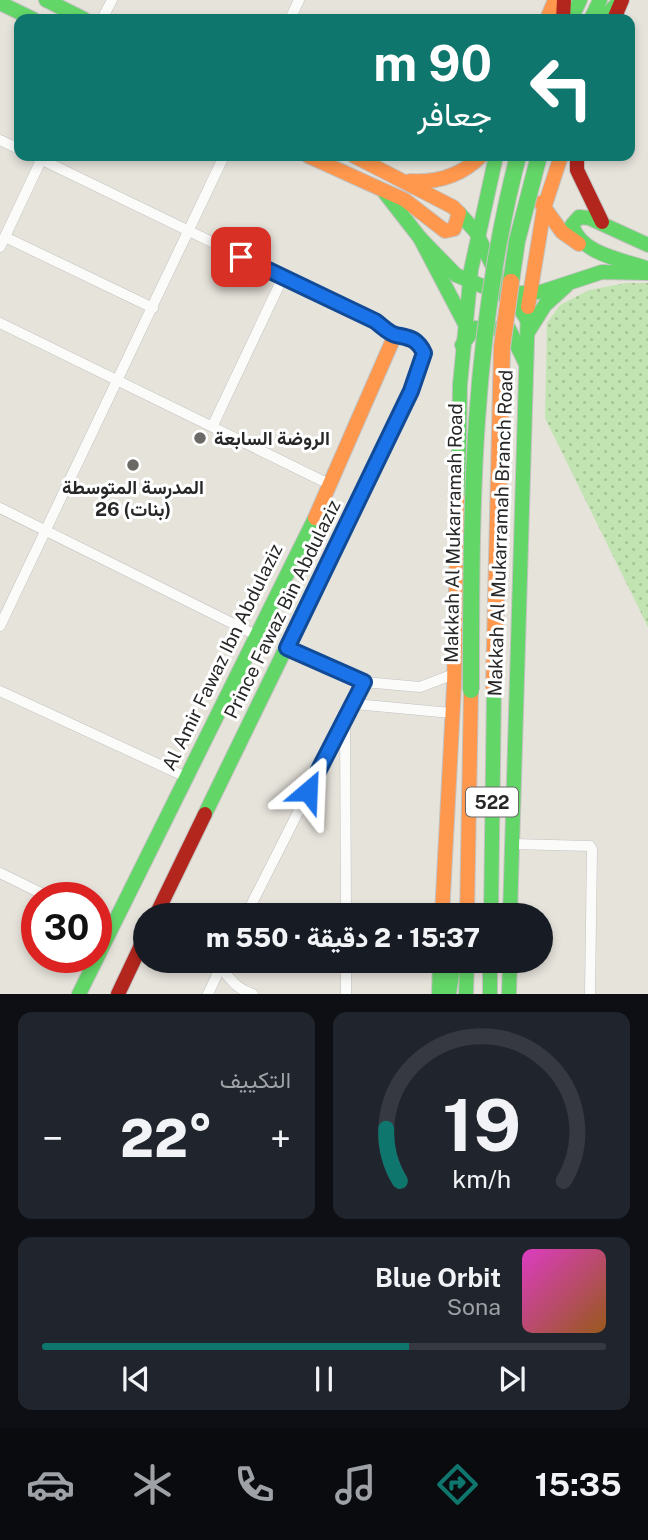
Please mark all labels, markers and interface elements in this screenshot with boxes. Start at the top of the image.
text: 90 m [373,34,492,92]
icon: left [516,42,607,133]
text: جعافر [417,96,492,133]
pin [211,227,271,287]
icon: arrive [222,238,260,276]
street label: Makkah Al Mukarramah Branch Road [483,369,517,697]
street label: Makkah Al Mukarramah Road [440,403,466,663]
place label: الروضة السابعة [214,427,330,451]
marker: الروضة السابعة [192,430,208,446]
marker: المدرسة المتوسطة 26 (بنات) [125,457,141,473]
place label: المدرسة المتوسطة 26 (بنات) [62,476,204,521]
street label: Prince Fawaz Bin Abdulaziz [219,496,345,722]
street label: Al Amir Fawaz Ibn Abdulaziz [157,540,287,774]
position arrow [271,754,345,828]
road number: 522 [466,788,518,816]
speed limit sign: 30 [21,882,112,973]
text: 15:37 · 2 دقيقة · 550 m [206,922,480,953]
text: التكييف [220,1066,291,1093]
text: 19 [442,1083,521,1168]
text: 22° [120,1108,213,1169]
text: − [42,1116,63,1161]
text: + [270,1116,291,1161]
text: km/h [452,1164,511,1194]
text: Blue Orbit [375,1262,501,1293]
text: Sona [447,1293,501,1320]
icon: previous [117,1360,155,1398]
icon: pause [305,1360,343,1398]
icon: next [493,1360,531,1398]
icon: car [26,1460,75,1509]
icon: climate [128,1460,177,1509]
icon: phone [230,1460,279,1509]
icon: music [331,1460,380,1509]
icon: directions [433,1460,482,1509]
text: 15:35 [535,1466,622,1503]

